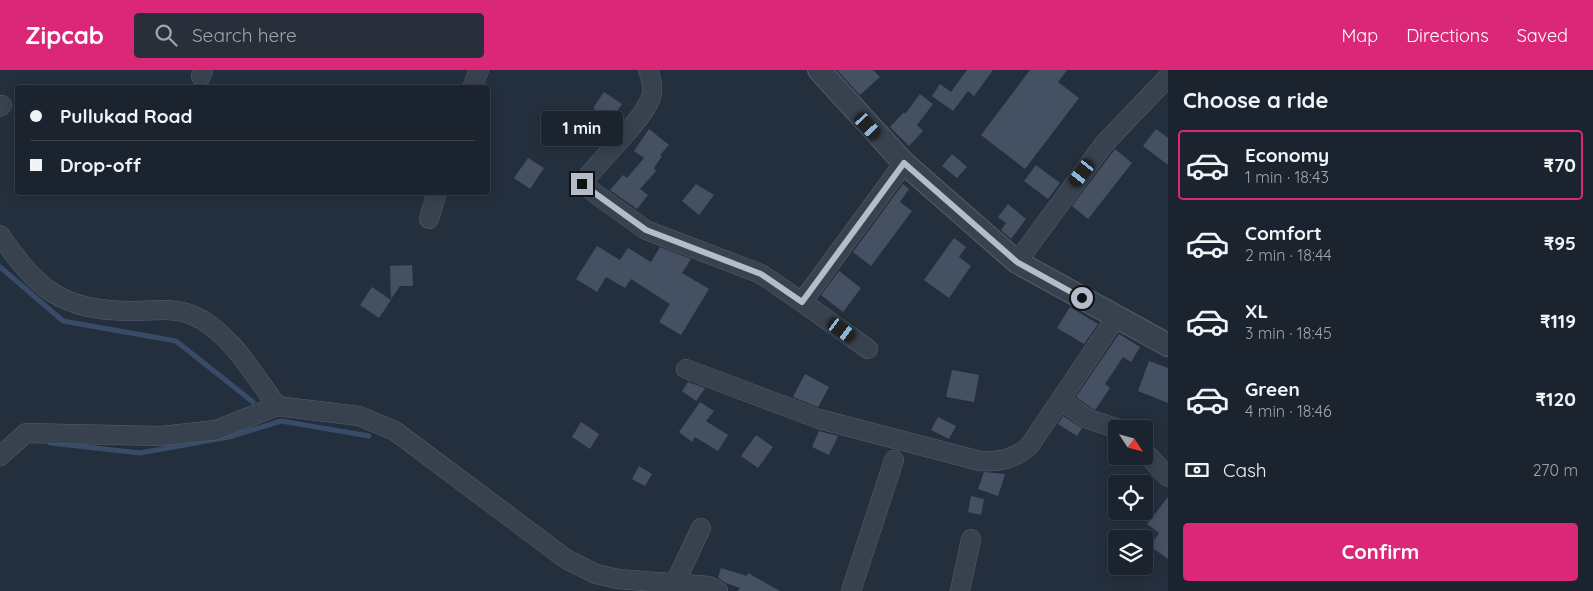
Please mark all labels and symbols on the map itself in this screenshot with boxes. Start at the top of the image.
car [852,110,883,142]
callout: 1 min [541,112,623,146]
car [1066,157,1097,189]
route end [571,173,593,195]
route start [1071,287,1093,309]
car [825,315,858,345]
north arrow [1108,420,1152,465]

